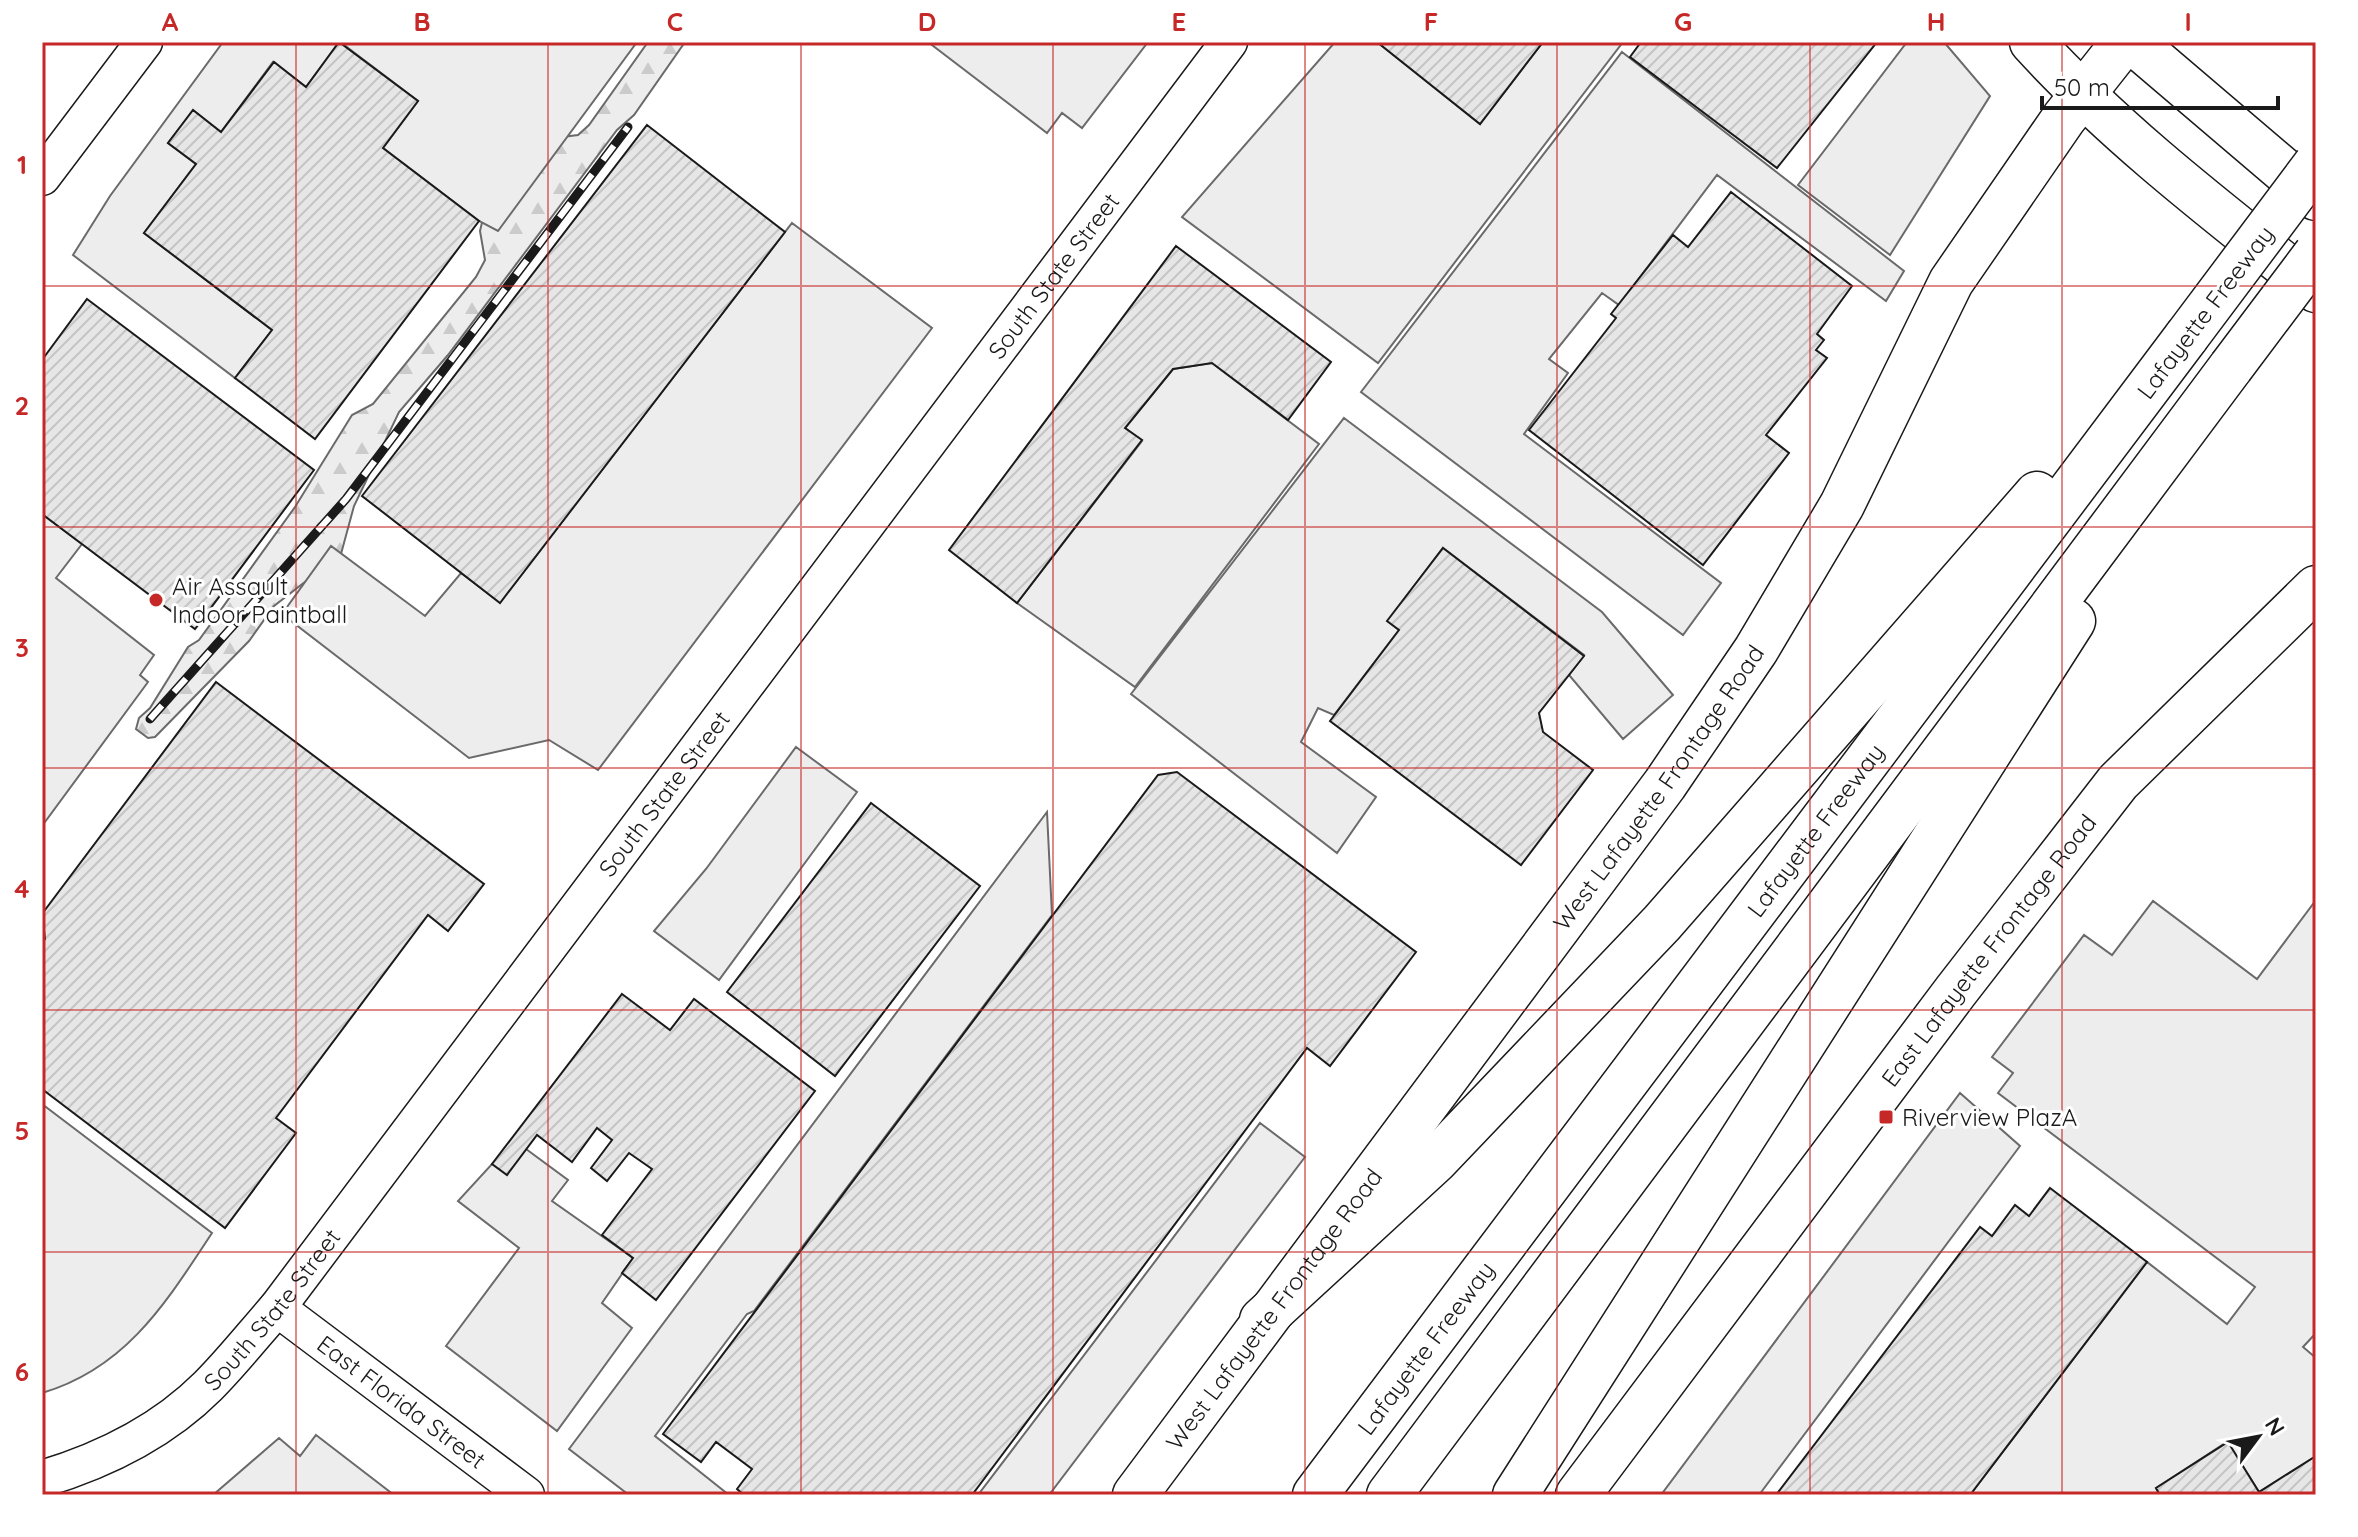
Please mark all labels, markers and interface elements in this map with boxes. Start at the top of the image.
text: A [162,5,179,38]
text: B [413,5,431,38]
text: C [667,5,683,38]
text: D [918,5,936,38]
text: E [1172,5,1186,38]
text: F [1424,5,1438,38]
text: G [1674,5,1692,38]
text: H [1927,5,1945,38]
text: I [2184,5,2192,38]
scale bar [2042,60,2278,110]
text: 50 m [2054,72,2110,102]
text: 1 [17,148,27,181]
street label: South State Street [981,187,1125,365]
street label: Lafayette Freeway [2130,219,2280,405]
text: 2 [15,389,29,422]
place label: Air Assault Indoor Paintball [172,571,347,629]
marker: Air Assault Indoor Paintball [147,591,165,609]
text: 3 [15,631,29,664]
street label: West Lafayette Frontage Road [1546,639,1770,936]
street label: South State Street [592,705,736,882]
street label: Lafayette Freeway [1740,737,1890,923]
street label: East Lafayette Frontage Road [1874,808,2102,1092]
text: 4 [14,872,30,905]
place label: Riverview PlazA [1902,1102,2077,1132]
marker: Riverview PlazA [1877,1108,1895,1126]
text: 5 [15,1114,29,1147]
street label: West Lafayette Frontage Road [1159,1162,1388,1456]
street label: South State Street [197,1223,346,1397]
street label: Lafayette Freeway [1351,1255,1501,1441]
street label: East Florida Street [311,1329,492,1475]
text: 6 [15,1355,29,1388]
north arrow [2218,1397,2298,1477]
text: N [2259,1412,2291,1441]

